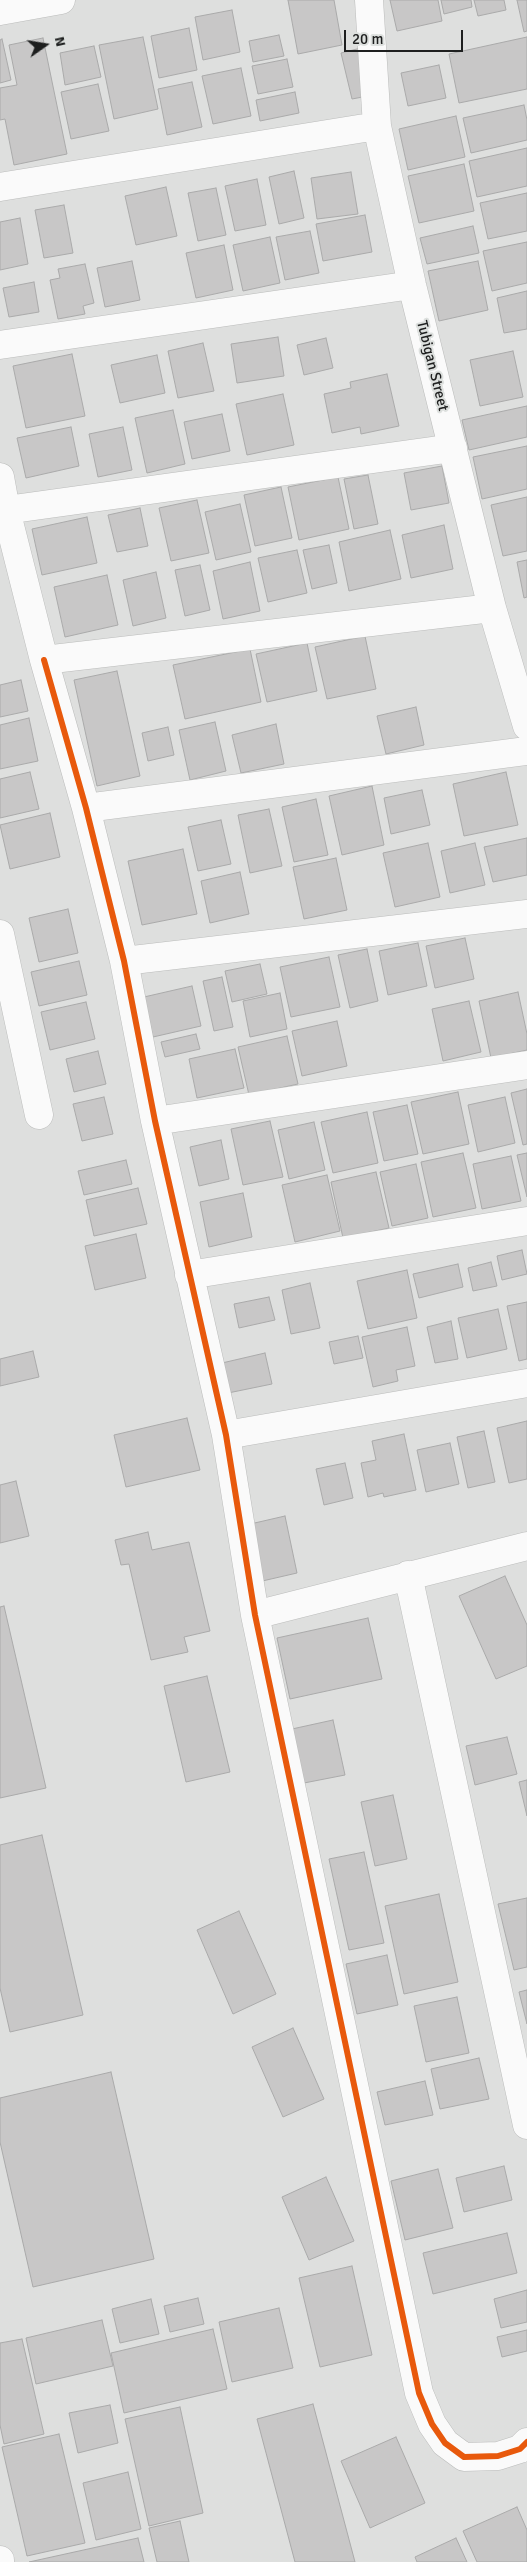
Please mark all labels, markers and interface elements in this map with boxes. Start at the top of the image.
north arrow [20,20,70,70]
scale bar [347,20,466,52]
text: 20 m [352,30,383,48]
text: N [51,35,69,48]
street label: Tubigan Street [412,319,452,413]

